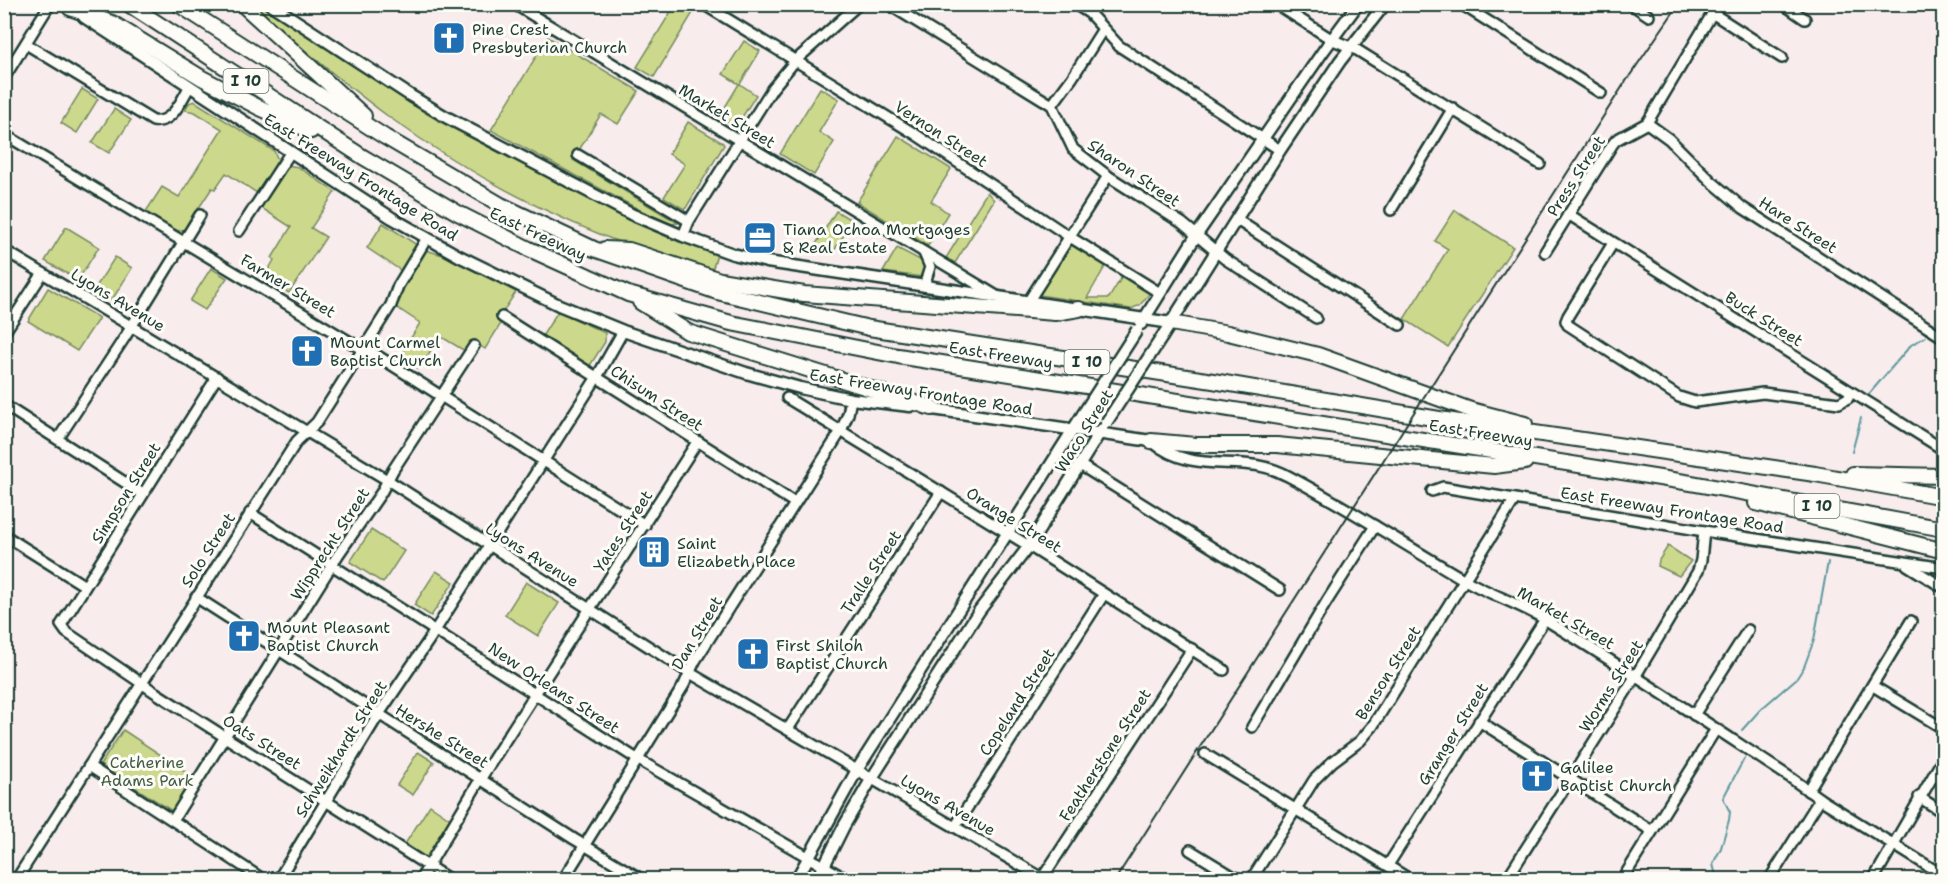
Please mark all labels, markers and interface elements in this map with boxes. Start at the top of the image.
place label: Pine Crest Presbyterian Church [472,19,627,58]
church icon: Pine Crest Presbyterian Church [431,20,467,56]
road number: I 10 [224,69,268,93]
street label: Market Street [675,79,779,153]
street label: Vernon Street [890,96,992,172]
street label: East Freeway Frontage Road [260,108,462,246]
street label: Press Street [1542,131,1610,221]
street label: Sharon Street [1084,134,1184,212]
street label: Hare Street [1755,192,1841,258]
street label: East Freeway [486,202,590,266]
place label: Tiana Ochoa Mortgages & Real Estate [783,219,970,258]
office icon: Tiana Ochoa Mortgages & Real Estate [742,220,778,256]
street label: Farmer Street [237,249,339,323]
street label: Lyons Avenue [67,264,169,336]
street label: Buck Street [1721,287,1807,351]
place label: Mount Carmel Baptist Church [330,332,442,371]
church icon: Mount Carmel Baptist Church [289,333,325,369]
street label: East Freeway [948,336,1054,374]
road number: I 10 [1064,350,1110,374]
street label: Chisum Street [607,360,707,436]
street label: East Freeway Frontage Road [808,364,1034,420]
street label: Waco Street [1050,385,1118,477]
street label: East Freeway [1428,414,1534,452]
street label: Simpson Street [87,438,165,548]
street label: Orange Street [962,482,1066,558]
street label: East Freeway Frontage Road [1559,482,1785,538]
street label: Wipprecht Street [286,484,374,604]
street label: Yates Street [589,486,657,576]
road number: I 10 [1794,494,1840,518]
street label: Solo Street [176,509,240,591]
street label: Lyons Avenue [481,518,583,592]
street label: Tralle Street [836,526,906,618]
place label: Saint Elizabeth Place [677,533,796,572]
building icon: Saint Elizabeth Place [636,534,672,570]
street label: Market Street [1514,582,1618,654]
street label: Dan Street [667,592,727,674]
place label: Mount Pleasant Baptist Church [267,617,390,656]
church icon: Mount Pleasant Baptist Church [226,618,262,654]
street label: Benson Street [1351,622,1425,724]
place label: First Shiloh Baptist Church [776,635,888,674]
church icon: First Shiloh Baptist Church [735,636,771,672]
street label: Worms Street [1574,636,1648,736]
street label: New Orleans Street [484,638,624,738]
street label: Copeland Street [974,644,1060,760]
street label: Schweikhardt Street [290,677,392,821]
street label: Granger Street [1413,679,1493,789]
street label: Featherstone Street [1054,685,1156,825]
street label: Hershe Street [391,699,493,773]
street label: Oats Street [219,710,305,774]
park label: Catherine Adams Park [100,752,194,791]
place label: Galilee Baptist Church [1560,757,1672,796]
church icon: Galilee Baptist Church [1519,758,1555,794]
street label: Lyons Avenue [897,769,999,841]

